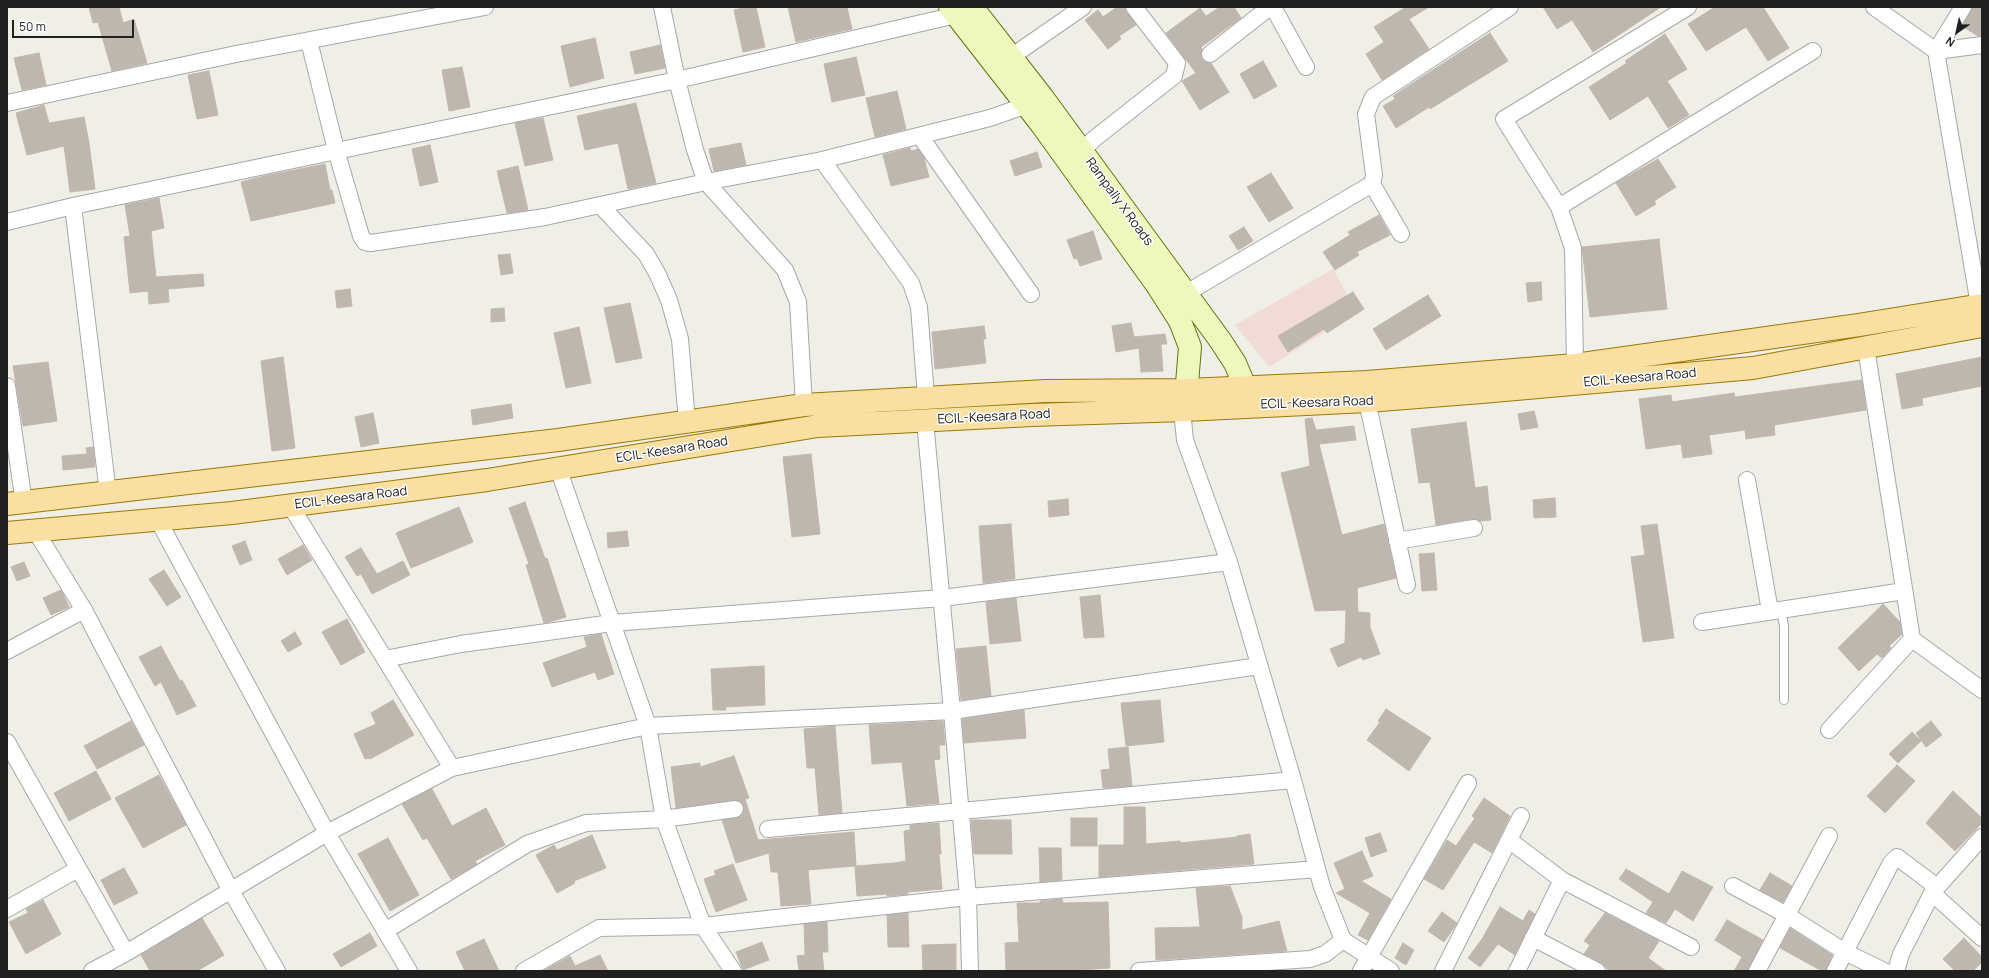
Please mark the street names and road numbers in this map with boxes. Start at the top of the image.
street label: Rampally X Roads [1082,155,1156,249]
street label: ECIL-Keesara Road [1583,365,1697,391]
street label: ECIL-Keesara Road [1260,393,1374,413]
street label: ECIL-Keesara Road [937,406,1051,428]
street label: ECIL-Keesara Road [615,433,729,467]
street label: ECIL-Keesara Road [294,483,408,513]

